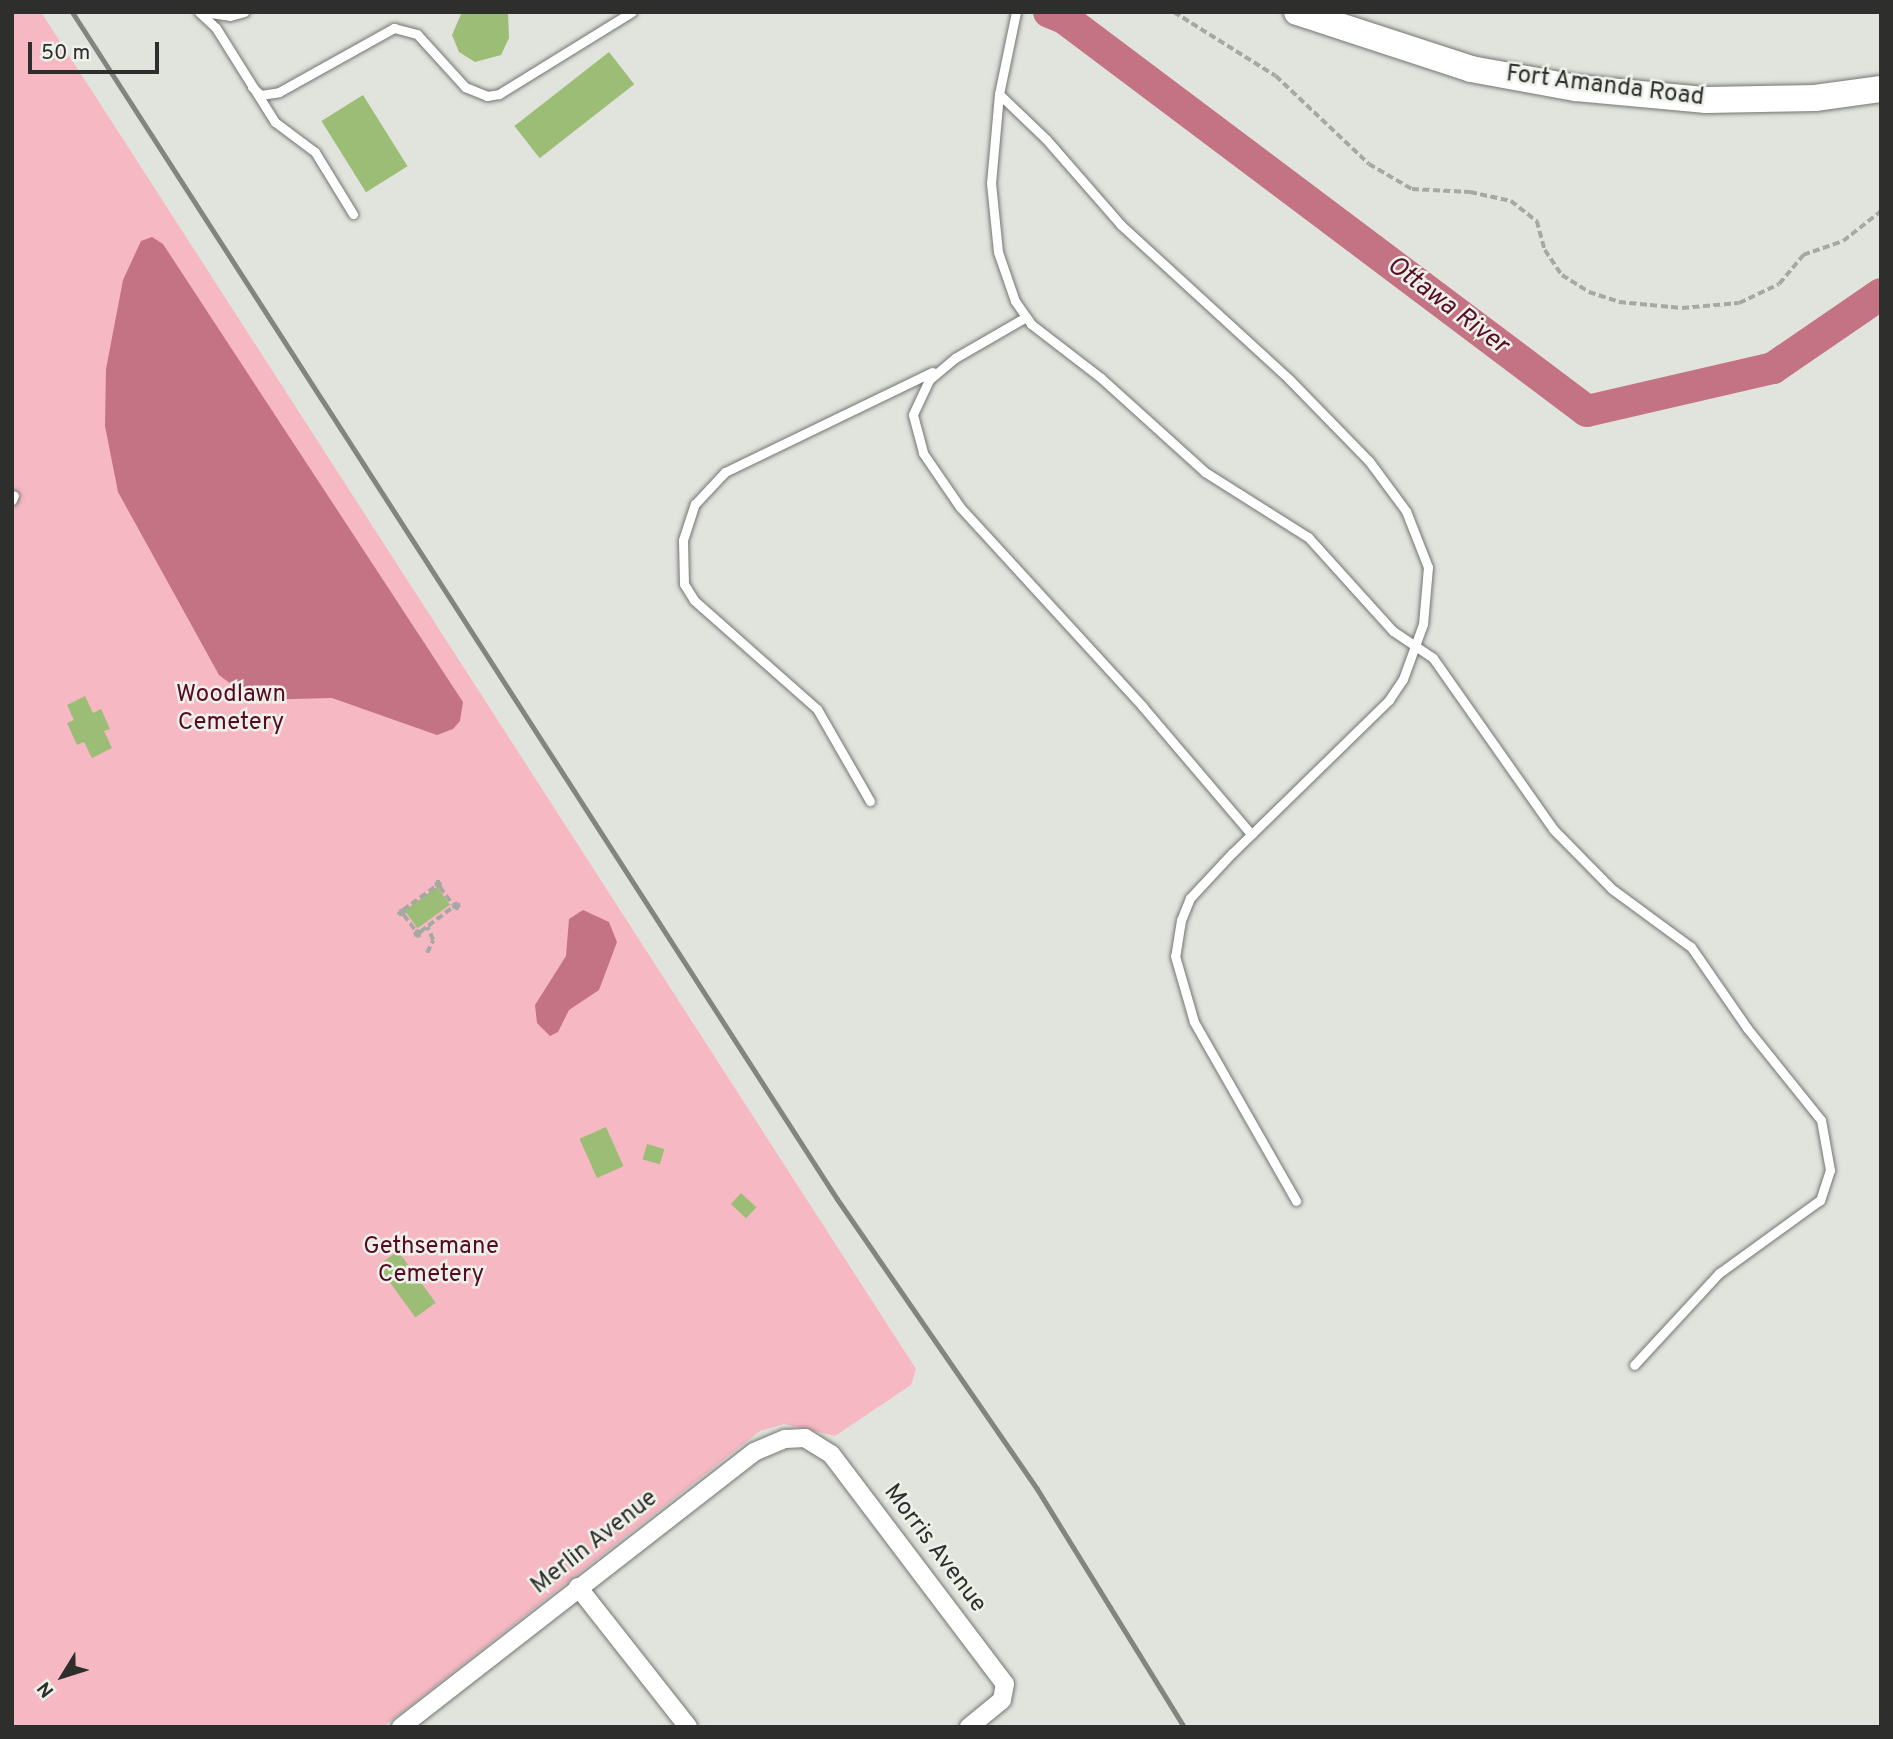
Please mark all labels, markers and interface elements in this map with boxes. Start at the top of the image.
scale bar [32,28,163,72]
text: 50 m [41,40,90,67]
street label: Fort Amanda Road [1504,61,1706,113]
water label: Ottawa River [1380,250,1514,362]
park label: Woodlawn Cemetery [176,682,286,738]
park label: Gethsemane Cemetery [363,1234,499,1290]
street label: Morris Avenue [876,1479,992,1619]
street label: Merlin Avenue [526,1484,664,1602]
north arrow [28,1641,98,1711]
text: N [33,1676,60,1702]

